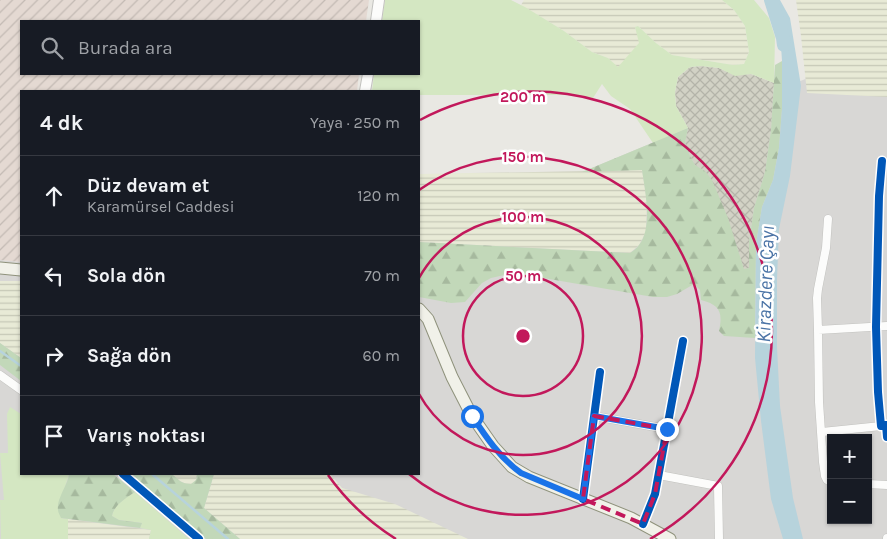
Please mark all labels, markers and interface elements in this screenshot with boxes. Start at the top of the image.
search box [20,20,420,75]
icon: search [38,34,66,62]
text: Burada ara [78,37,173,59]
text: 200 m [500,88,546,106]
text: 4 dk [40,111,83,135]
text: Yaya · 250 m [310,113,400,132]
text: 150 m [502,148,544,166]
text: Düz devam et [87,175,209,197]
icon: ahead [40,182,68,210]
text: 120 m [357,186,400,205]
text: Karamürsel Caddesi [87,197,234,216]
text: 100 m [502,208,544,226]
water label: Kirazdere Çayı [752,225,779,343]
icon: left [40,262,68,290]
text: Sola dön [87,265,166,287]
text: 70 m [364,266,400,285]
text: 50 m [505,267,541,285]
centre of rings [514,327,532,345]
icon: right [40,342,68,370]
text: Sağa dön [87,345,171,367]
text: 60 m [363,346,400,365]
route start [461,405,484,428]
route end [656,418,679,441]
icon: arrive [40,422,68,450]
text: Varış noktası [87,425,206,447]
map controls [827,434,872,524]
button: + [827,434,872,479]
button: − [827,479,872,524]

